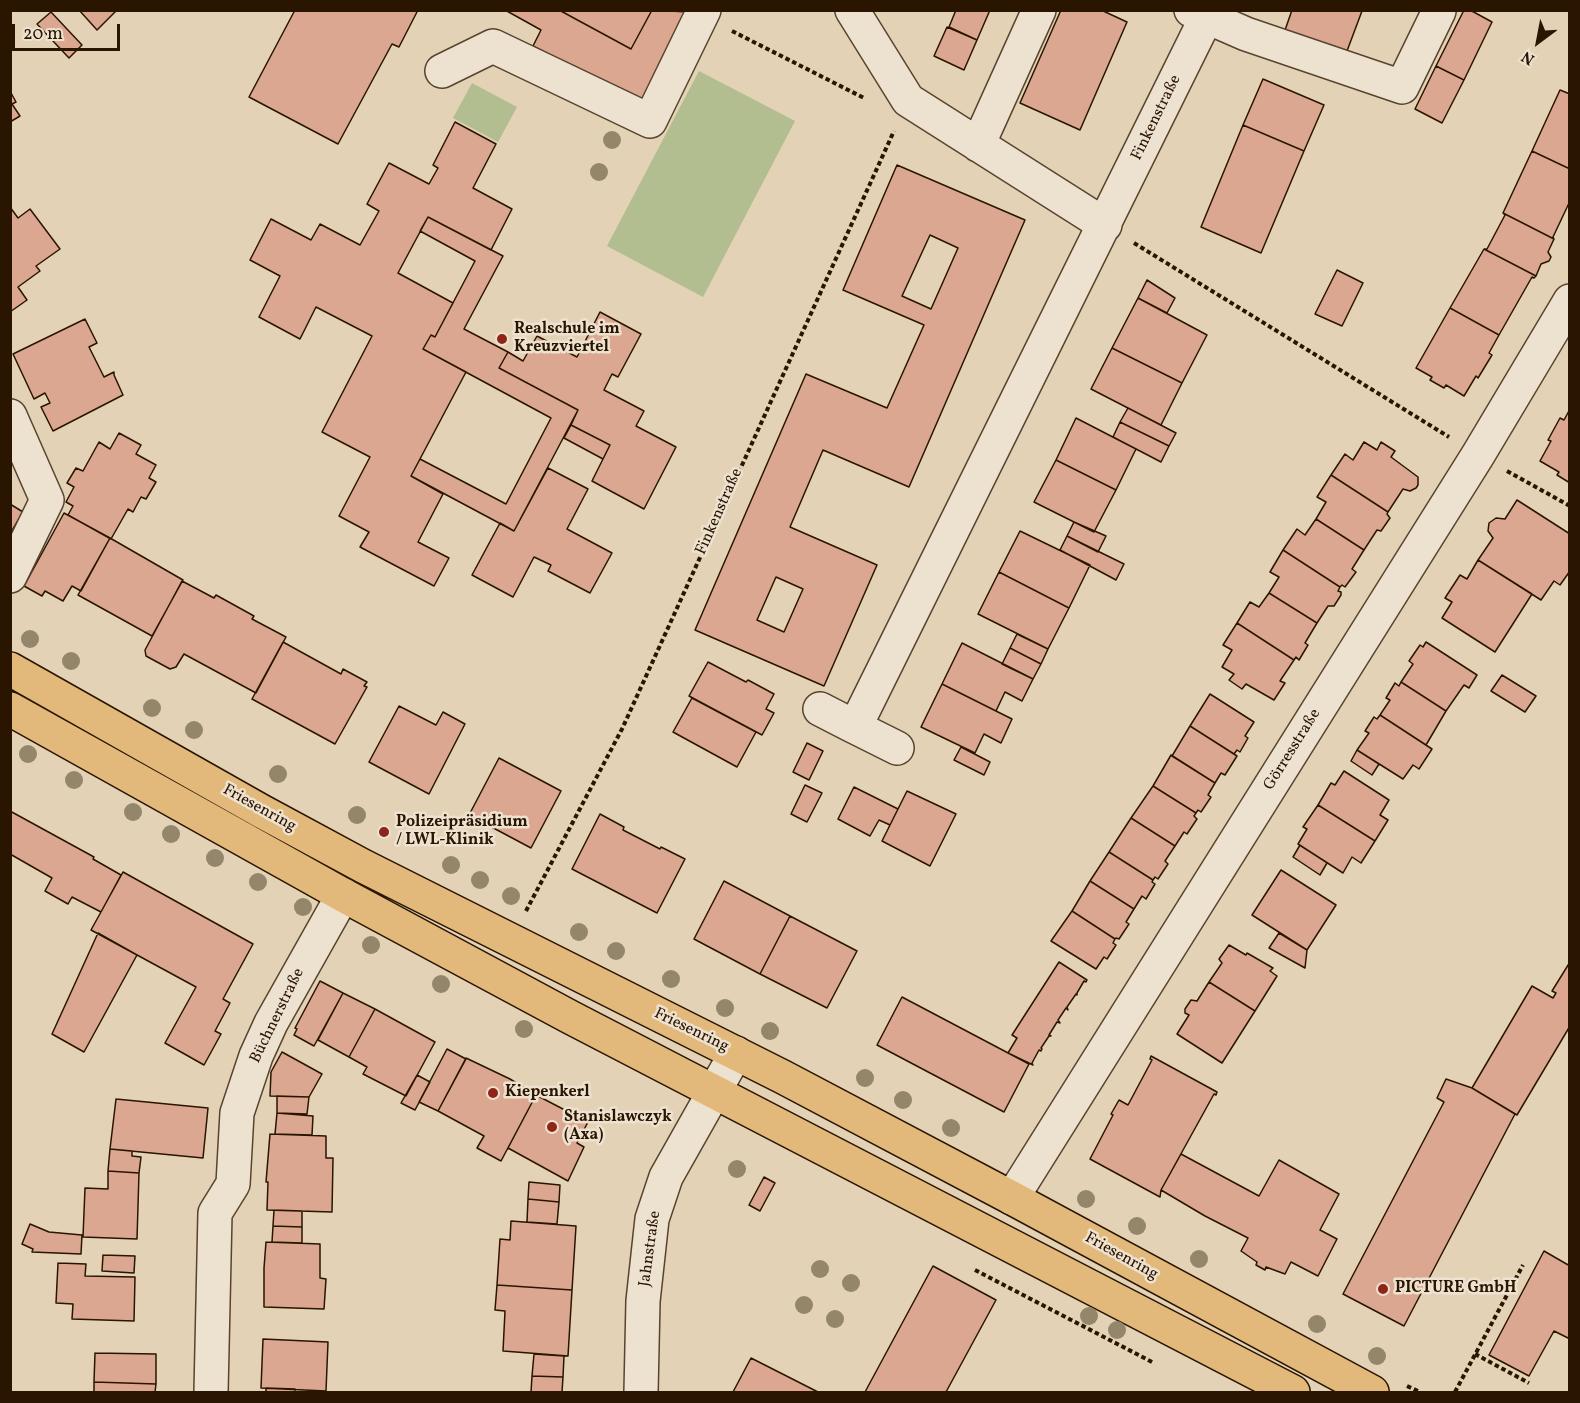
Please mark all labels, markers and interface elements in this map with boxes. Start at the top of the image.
scale bar [15,12,123,50]
north arrow [1508,12,1568,72]
text: 20 m [23,22,63,47]
text: N [1518,45,1539,70]
street label: Finkenstraße [1128,72,1186,164]
place label: Realschule im Kreuzviertel [514,320,620,358]
marker: Realschule im Kreuzviertel [495,332,509,346]
street label: Finkenstraße [692,466,748,558]
street label: Görresstraße [1260,706,1326,794]
street label: Friesenring [219,781,299,837]
place label: Polizeipräsidium / LWL-Klinik [396,813,528,851]
marker: Polizeipräsidium / LWL-Klinik [377,825,391,839]
street label: Büchnerstraße [247,965,309,1067]
street label: Friesenring [650,1005,732,1057]
place label: Kiepenkerl [505,1083,590,1103]
marker: Kiepenkerl [486,1086,500,1100]
place label: Stanislawczyk (Axa) [564,1108,672,1146]
marker: Stanislawczyk (Axa) [545,1120,559,1134]
street label: Jahnstraße [636,1210,666,1288]
street label: Friesenring [1081,1229,1161,1285]
place label: PICTURE GmbH [1395,1279,1516,1299]
marker: PICTURE GmbH [1376,1282,1390,1296]

